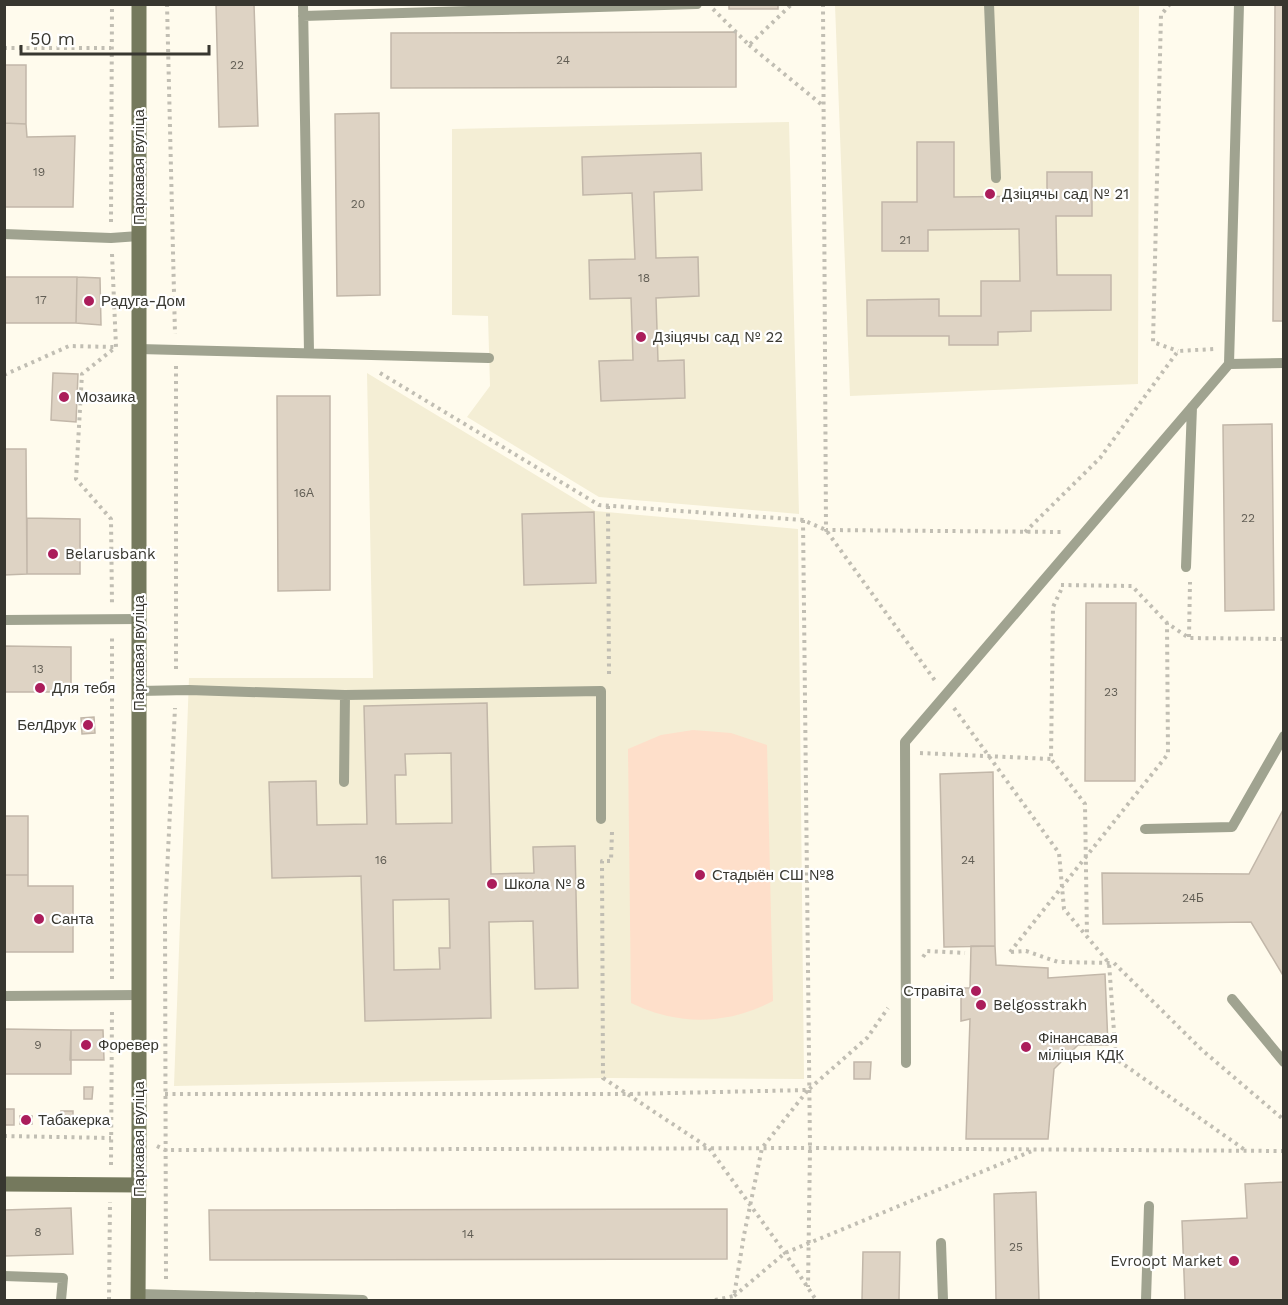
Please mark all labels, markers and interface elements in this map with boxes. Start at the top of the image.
scale bar [21,18,208,56]
text: 50 m [30,28,75,49]
house number: 24 [556,53,570,67]
house number: 22 [230,58,244,72]
street label: Паркавая вуліца [130,108,148,225]
house number: 19 [33,165,45,179]
place label: Дзіцячы сад № 21 [1002,185,1129,203]
marker: Дзіцячы сад № 21 [983,187,997,201]
house number: 20 [351,197,365,211]
house number: 21 [899,233,911,247]
house number: 18 [638,271,650,285]
place label: Радуга-Дом [101,292,185,310]
house number: 17 [35,293,47,307]
marker: Радуга-Дом [82,294,96,308]
place label: Дзіцячы сад № 22 [653,328,783,346]
marker: Дзіцячы сад № 22 [634,330,648,344]
place label: Мозаика [76,388,136,406]
marker: Мозаика [57,390,71,404]
house number: 16А [294,486,314,500]
house number: 22 [1241,511,1255,525]
place label: Belarusbank [65,545,156,563]
marker: Belarusbank [46,547,60,561]
street label: Паркавая вуліца [130,594,148,711]
house number: 13 [32,662,44,676]
place label: Для тебя [52,679,115,697]
marker: Для тебя [33,681,47,695]
house number: 23 [1104,685,1118,699]
place label: БелДрук [17,716,76,734]
marker: БелДрук [81,718,95,732]
house number: 16 [375,853,387,867]
house number: 24 [961,853,975,867]
place label: Стадыён СШ №8 [712,866,835,884]
marker: Стадыён СШ №8 [693,868,707,882]
place label: Школа № 8 [504,875,585,893]
marker: Школа № 8 [485,877,499,891]
house number: 24Б [1182,891,1204,905]
place label: Санта [51,910,94,928]
marker: Санта [32,912,46,926]
place label: Стравіта [903,982,965,1000]
marker: Стравіта [969,984,983,998]
place label: Belgosstrakh [993,996,1087,1014]
marker: Belgosstrakh [974,998,988,1012]
place label: Фінансавая міліцыя КДК [1038,1029,1124,1064]
place label: Форевер [98,1036,159,1054]
house number: 9 [34,1038,42,1052]
marker: Форевер [79,1038,93,1052]
marker: Фінансавая міліцыя КДК [1019,1040,1033,1054]
street label: Паркавая вуліца [130,1080,148,1197]
place label: Табакерка [38,1111,111,1129]
marker: Табакерка [19,1113,33,1127]
house number: 8 [34,1225,42,1239]
house number: 14 [462,1227,474,1241]
house number: 25 [1009,1240,1023,1254]
place label: Evroopt Market [1110,1252,1223,1270]
marker: Evroopt Market [1227,1254,1241,1268]

